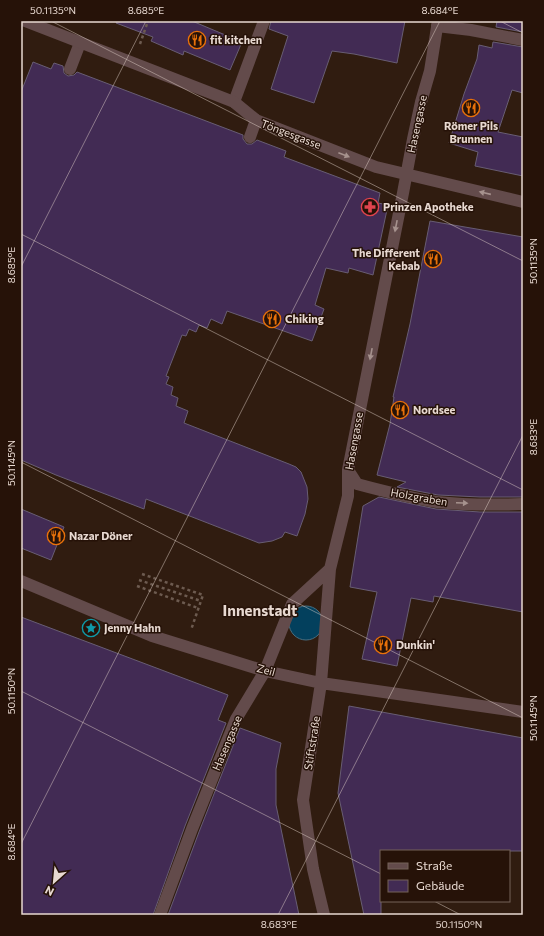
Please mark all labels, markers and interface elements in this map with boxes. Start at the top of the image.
text: 50.1135°N [30,4,76,16]
text: 8.685°E [128,4,164,16]
text: 8.684°E [422,4,458,16]
restaurant icon: fit kitchen [187,30,207,50]
place label: fit kitchen [210,33,262,46]
street label: Hasengasse [404,94,429,154]
restaurant icon: Römer Pils Brunnen [461,98,481,118]
street label: Töngesgasse [259,116,323,151]
place label: Römer Pils Brunnen [444,119,498,145]
one-way arrow [339,152,351,158]
one-way arrow [479,190,491,196]
pharmacy icon: Prinzen Apotheke [360,197,380,217]
place label: Prinzen Apotheke [383,200,474,213]
one-way arrow [393,220,399,233]
text: 50.1135°N [527,238,539,284]
place label: The Different Kebab [352,246,420,272]
text: 8.685°E [5,247,17,283]
restaurant icon: The Different Kebab [423,249,443,269]
restaurant icon: Chiking [262,309,282,329]
place label: Chiking [285,312,324,325]
one-way arrow [368,348,374,360]
restaurant icon: Nordsee [390,400,410,420]
place label: Nordsee [413,403,456,416]
street label: Hasengasse [342,411,365,471]
text: 8.683°E [527,419,539,455]
text: 50.1145°N [5,440,17,486]
street label: Holzgraben [390,485,449,508]
one-way arrow [456,499,468,506]
restaurant icon: Nazar Döner [46,526,66,546]
place label: Nazar Döner [69,529,133,542]
district label: Innenstadt [223,601,297,619]
place icon: Jenny Hahn [81,618,101,638]
place label: Jenny Hahn [104,621,161,635]
restaurant icon: Dunkin' [373,635,393,655]
place label: Dunkin' [396,638,435,651]
street label: Zeil [255,661,277,678]
text: 50.1150°N [5,668,17,714]
text: 50.1145°N [527,695,539,741]
street label: Hasengasse [209,713,244,772]
street label: Stiftstraße [301,715,322,771]
text: 8.684°E [5,824,17,860]
legend [380,850,510,902]
text: Straße [416,858,452,872]
north arrow [34,862,74,902]
text: Gebäude [416,878,464,892]
text: N [43,884,56,899]
text: 8.683°E [261,918,297,930]
text: 50.1150°N [436,918,482,930]

